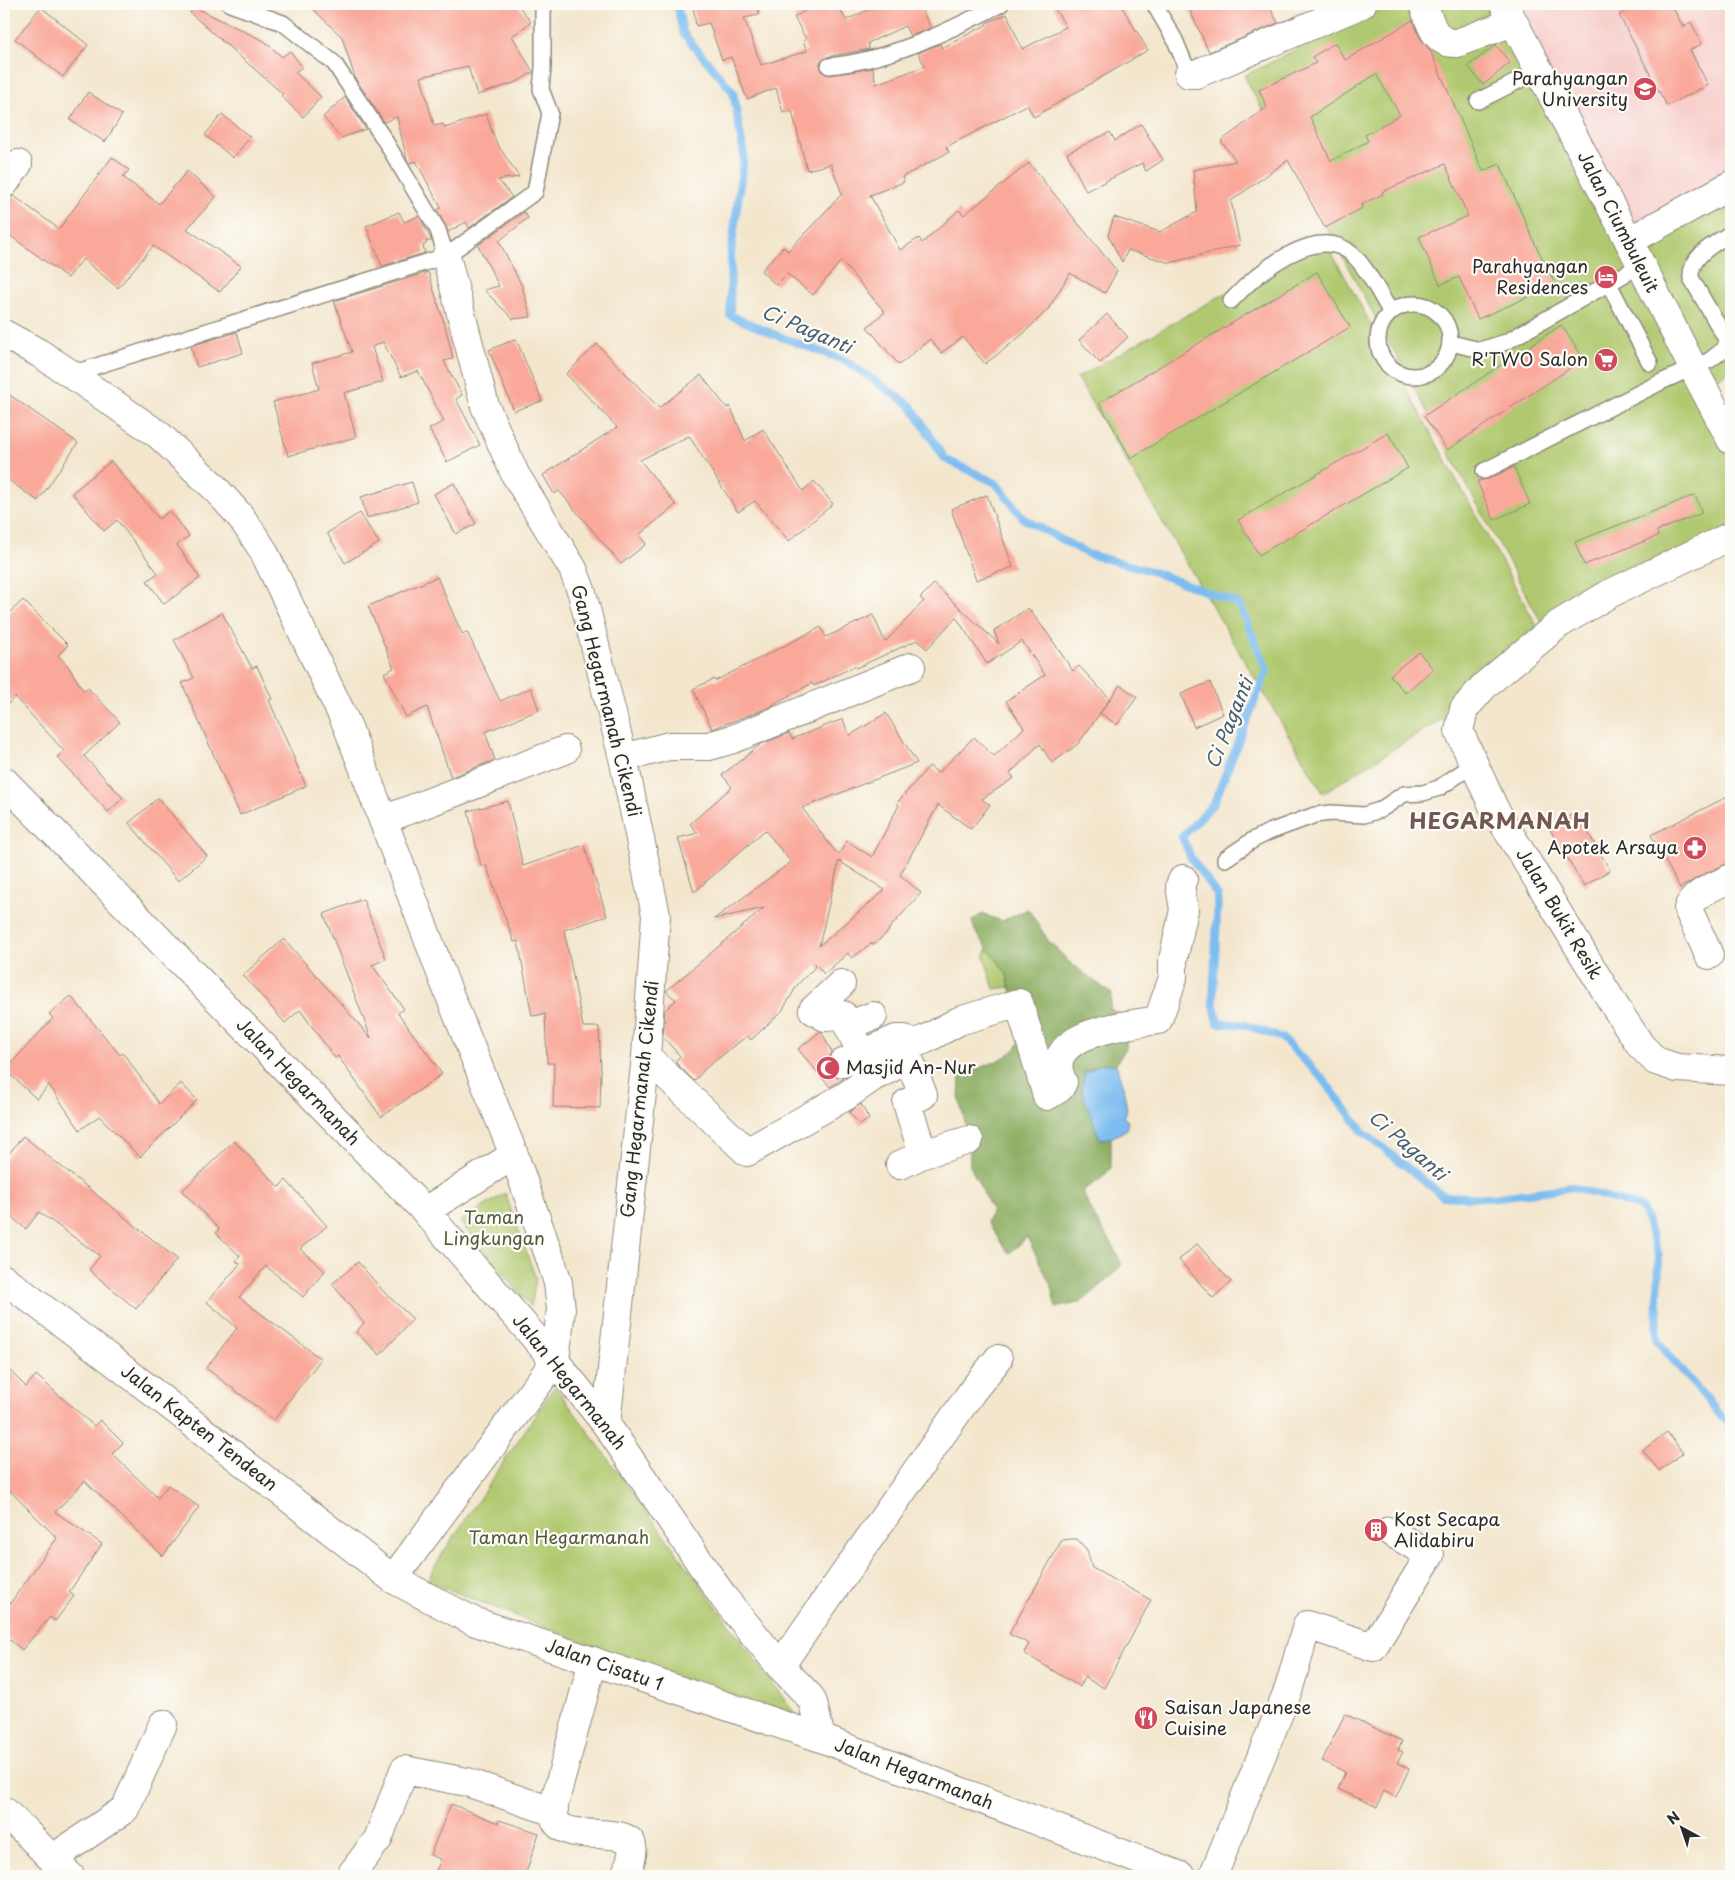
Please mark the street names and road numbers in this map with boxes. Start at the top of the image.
street label: Jalan Ciumbuleuit [1572,146,1667,297]
street label: Gang Hegarmanah Cikendi [566,582,649,820]
street label: Jalan Bukit Resik [1510,842,1610,984]
street label: Gang Hegarmanah Cikendi [613,979,664,1219]
street label: Jalan Hegarmanah [231,1011,367,1151]
street label: Jalan Hegarmanah [507,1307,634,1455]
street label: Jalan Kapten Tendean [116,1357,284,1497]
street label: Jalan Cisatu 1 [542,1631,667,1696]
street label: Jalan Hegarmanah [831,1730,998,1815]

